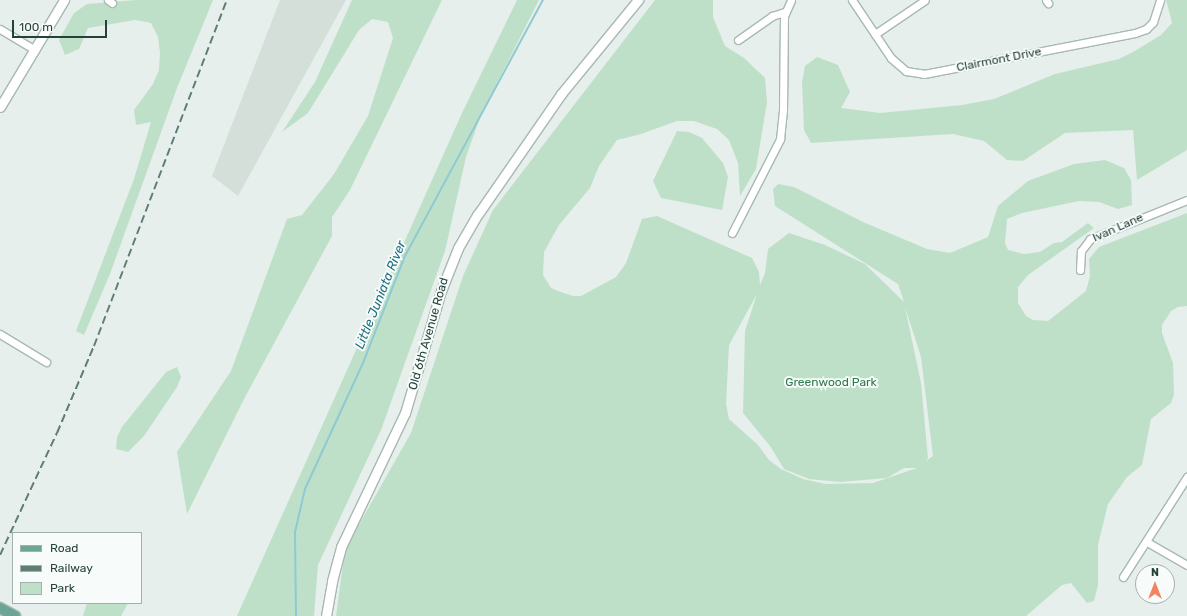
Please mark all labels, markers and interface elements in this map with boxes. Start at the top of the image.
scale bar [14,12,109,38]
text: 100 m [19,20,53,34]
street label: Clairmont Drive [955,45,1043,75]
street label: Ivan Lane [1090,210,1146,246]
water label: Little Juniata River [352,239,410,351]
street label: Old 6th Avenue Road [406,276,452,392]
park label: Greenwood Park [785,376,877,390]
legend [12,532,142,604]
text: Road [50,541,78,555]
text: Railway [50,561,93,575]
north arrow [1135,564,1175,604]
text: N [1151,566,1159,579]
text: Park [50,581,75,595]

